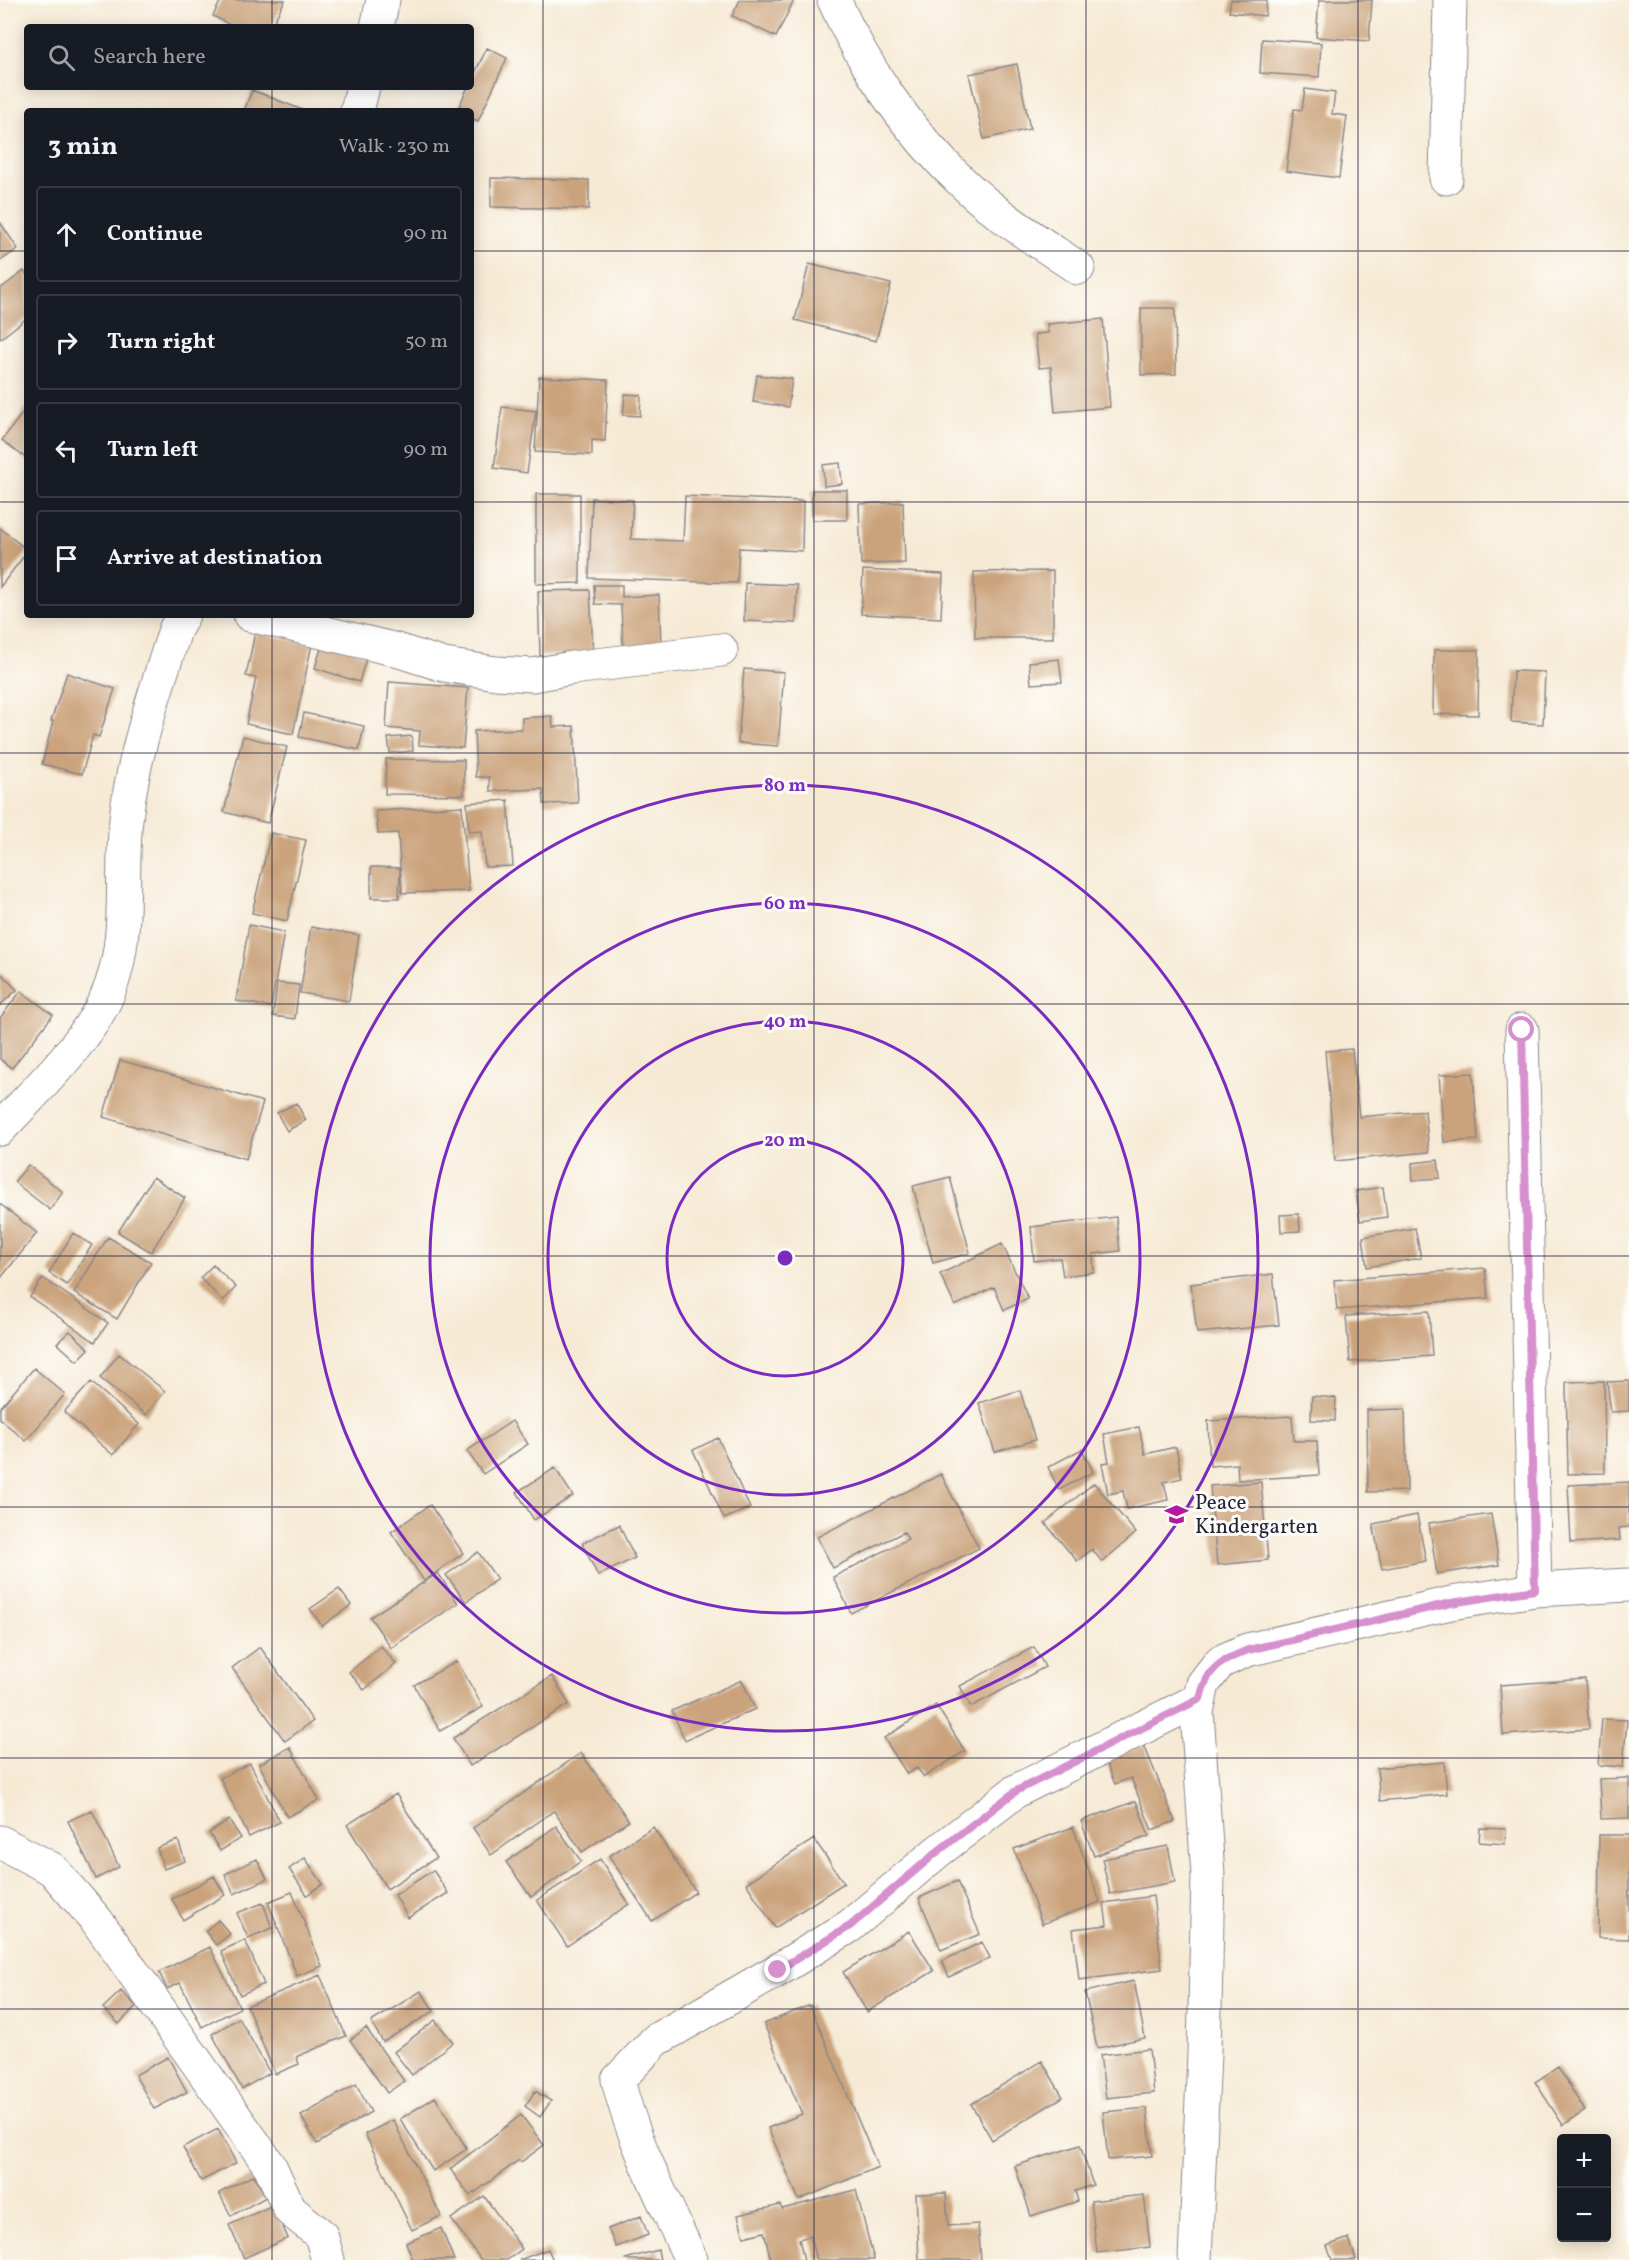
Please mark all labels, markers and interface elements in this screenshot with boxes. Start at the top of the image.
search box [24,24,474,90]
icon: search [45,41,78,74]
text: Search here [93,42,206,73]
text: 3 min [48,129,118,165]
text: Walk · 230 m [339,133,450,161]
icon: ahead [50,218,83,251]
text: Continue [107,219,203,250]
text: 90 m [404,220,448,248]
icon: right [50,326,83,359]
text: Turn right [107,327,215,358]
text: 50 m [405,328,448,356]
icon: left [50,434,83,467]
text: Turn left [107,435,198,466]
text: 90 m [404,436,448,464]
icon: arrive [50,542,83,575]
text: Arrive at destination [107,543,323,574]
text: 80 m [764,774,806,799]
text: 60 m [764,892,806,917]
text: 40 m [764,1010,806,1035]
route start [1508,1016,1534,1042]
text: 20 m [764,1129,806,1154]
centre of rings [775,1248,795,1268]
place label: Peace Kindergarten [1195,1489,1318,1542]
school or university icon: Peace Kindergarten [1164,1502,1190,1528]
route end [764,1956,790,1982]
map controls [1557,2134,1611,2242]
button: + [1557,2134,1611,2188]
button: − [1557,2188,1611,2242]

